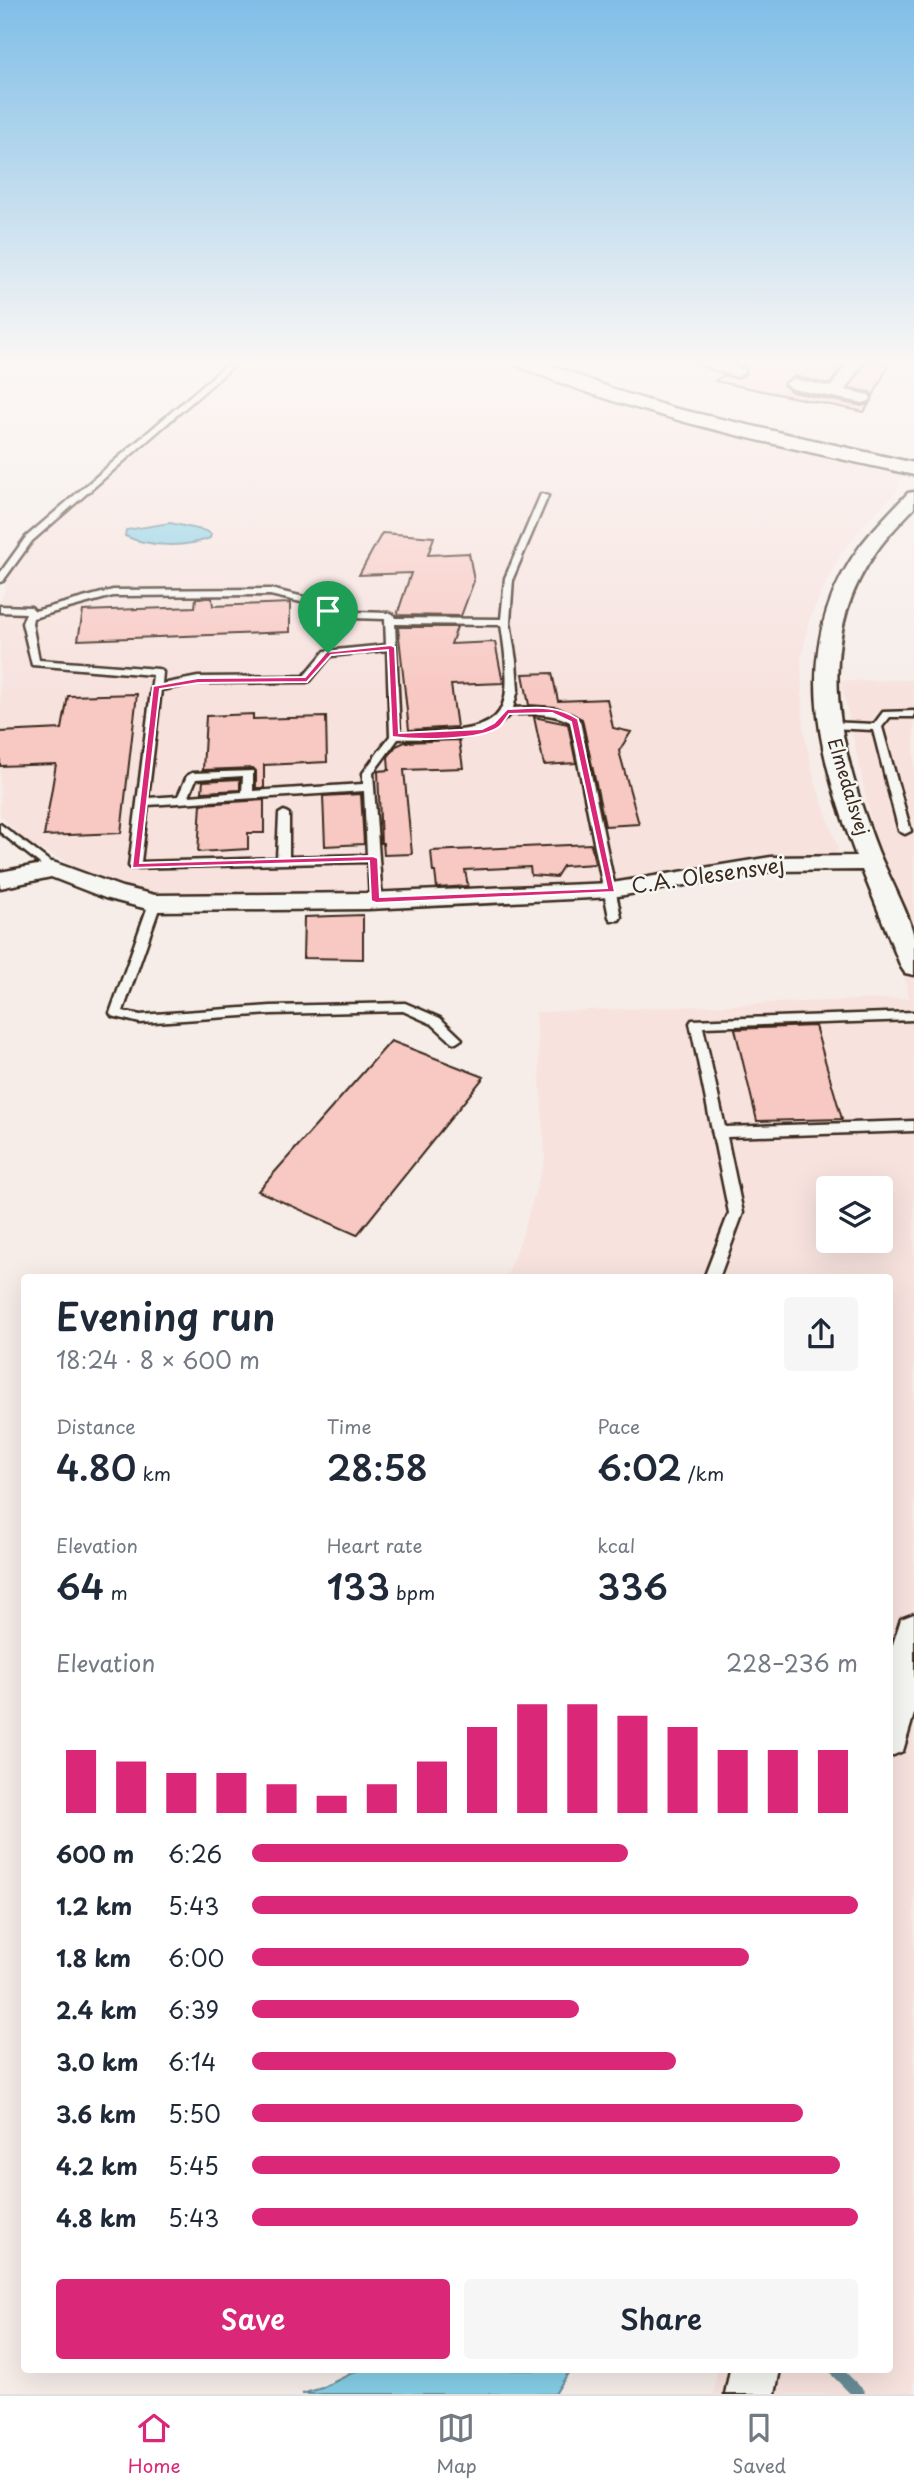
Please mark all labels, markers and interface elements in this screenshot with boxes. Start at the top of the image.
pin [298,581,358,653]
icon: arrive [309,592,347,630]
street label: Elmedalsvej [822,735,877,838]
street label: C.A. Olesensvej [629,847,786,901]
map controls [816,1176,893,1253]
button: layers [816,1176,893,1253]
text: Evening run [56,1287,275,1344]
button: share [784,1297,858,1371]
text: 18:24 · 8 × 600 m [56,1342,260,1377]
text: Distance [56,1412,136,1440]
text: Time [327,1412,372,1440]
text: Pace [597,1412,640,1440]
text: 4.80 [56,1440,136,1493]
text: 28:58 [327,1440,428,1493]
text: 6:02 [597,1440,682,1493]
text: km [136,1459,171,1487]
text: /km [682,1459,724,1487]
text: Elevation [56,1531,138,1559]
text: Heart rate [327,1531,423,1559]
text: kcal [597,1531,635,1559]
text: 64 [56,1559,104,1612]
text: 133 [327,1559,390,1612]
text: 336 [597,1559,668,1612]
text: m [104,1578,128,1606]
text: bpm [390,1578,435,1606]
text: Elevation [56,1645,155,1680]
text: 228–236 m [726,1645,858,1680]
text: 600 m [56,1836,134,1871]
text: 6:26 [168,1836,222,1871]
text: 1.2 km [56,1888,132,1923]
text: 5:43 [168,1888,219,1923]
text: 1.8 km [56,1940,131,1975]
text: 6:00 [168,1940,224,1975]
text: 2.4 km [56,1992,137,2027]
text: 6:39 [168,1992,219,2027]
text: 3.0 km [56,2044,138,2079]
text: 6:14 [168,2044,216,2079]
text: 3.6 km [56,2096,136,2131]
text: 5:50 [168,2096,221,2131]
text: 4.2 km [56,2148,138,2183]
text: 5:45 [168,2148,219,2183]
text: 4.8 km [56,2200,137,2235]
text: 5:43 [168,2200,219,2235]
button: Save [56,2279,450,2359]
button: Share [464,2279,858,2359]
tab: Home [128,2409,181,2479]
tab: Map [436,2409,477,2479]
tab: Saved [732,2409,786,2479]

